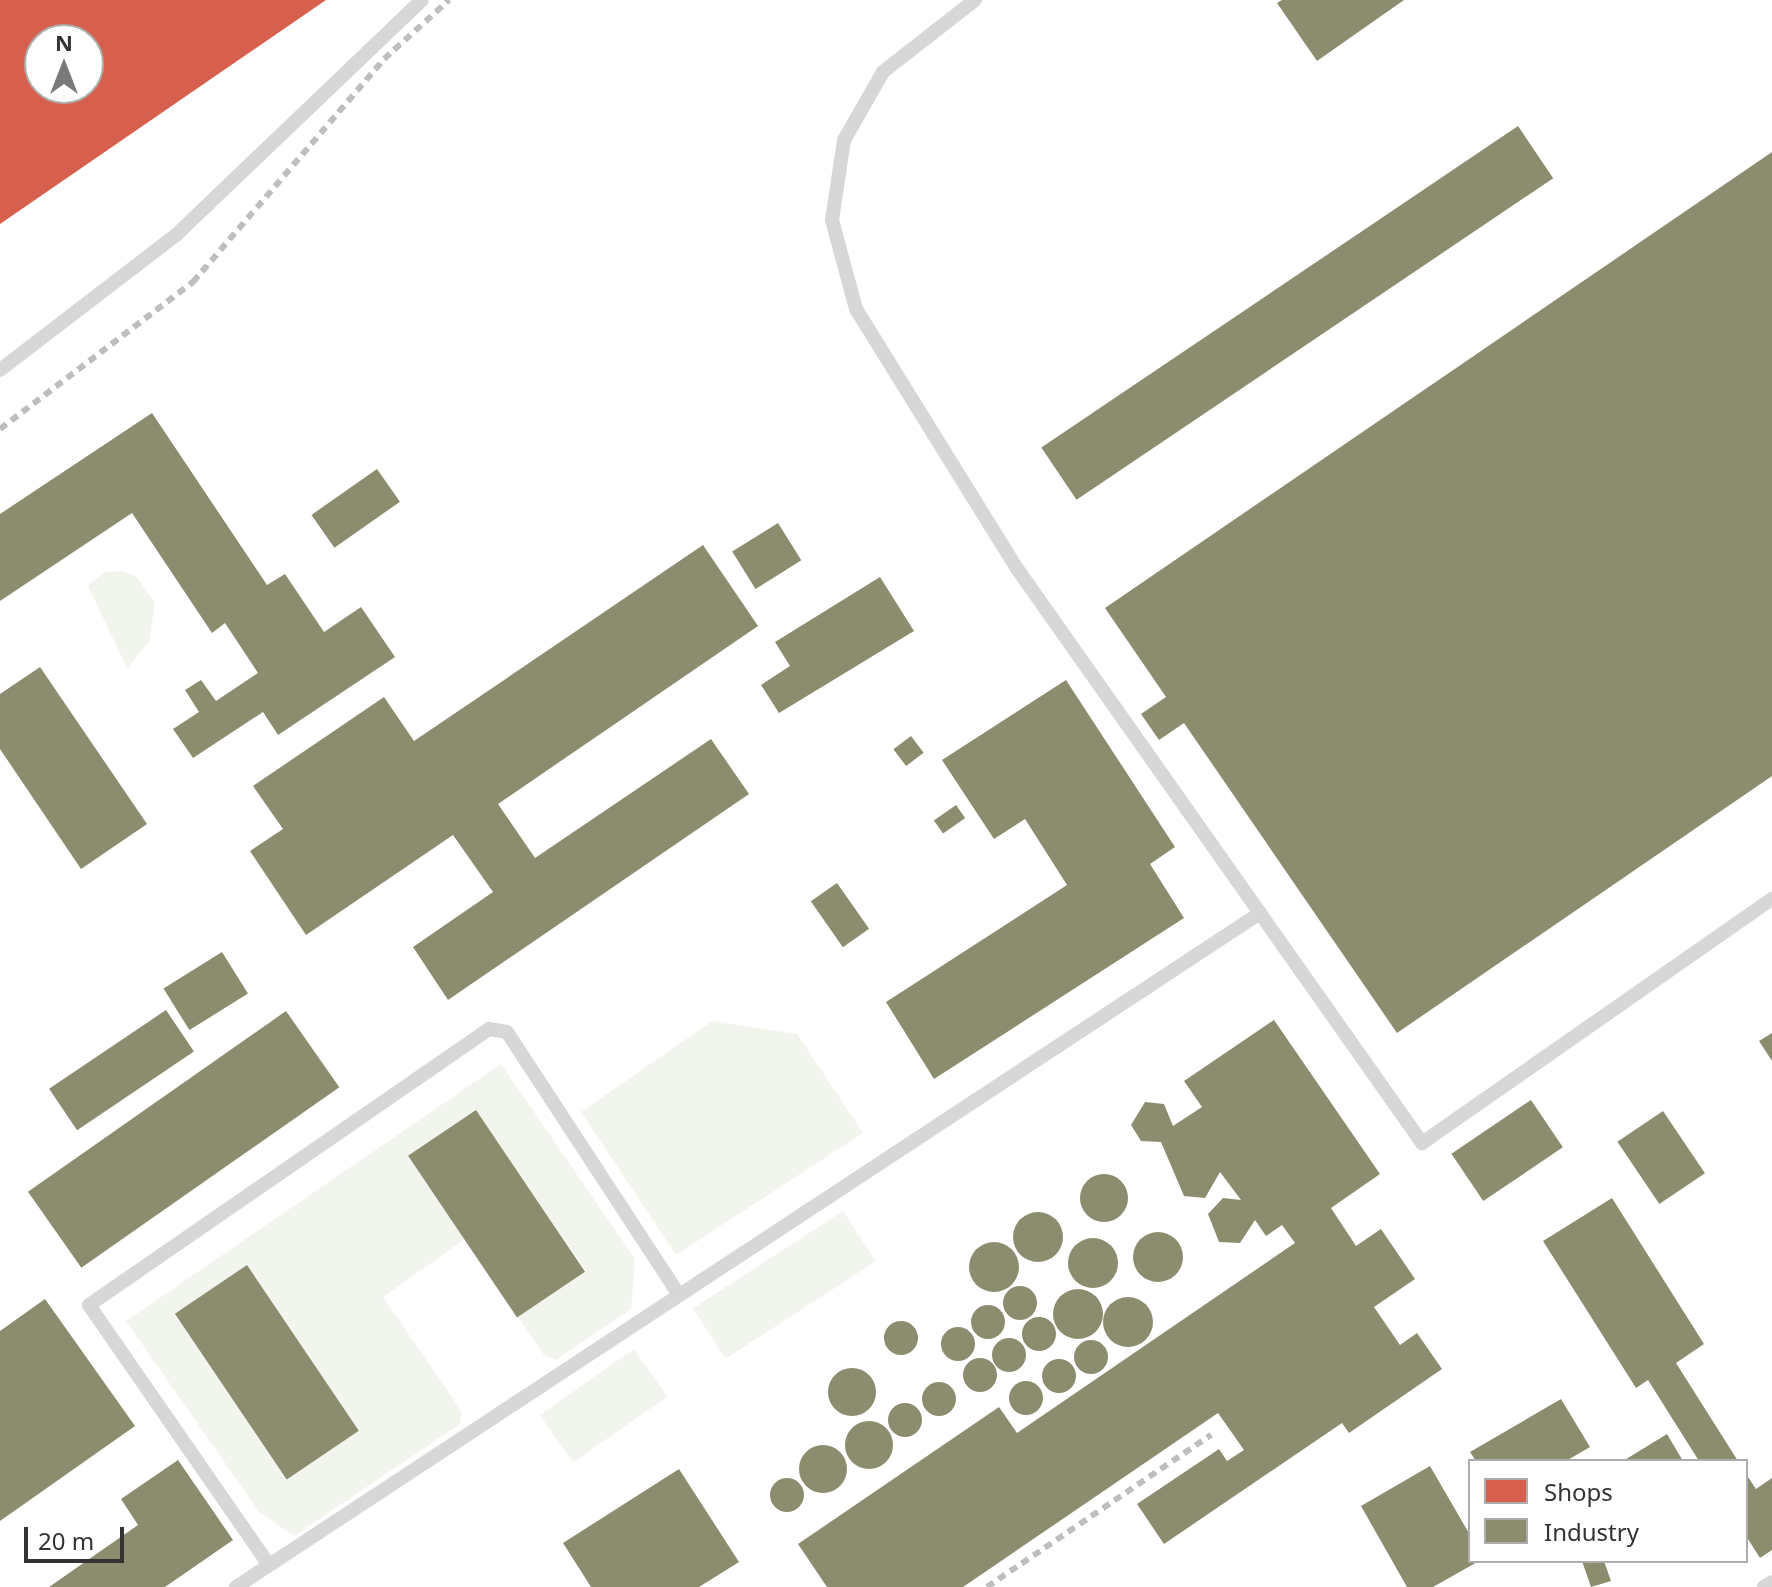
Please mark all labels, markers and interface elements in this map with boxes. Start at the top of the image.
north arrow [24,24,104,104]
text: N [55,27,73,57]
legend [1468,1459,1748,1563]
text: Shops [1544,1475,1613,1508]
scale bar [28,1511,128,1561]
text: Industry [1544,1515,1639,1548]
text: 20 m [38,1524,94,1557]

